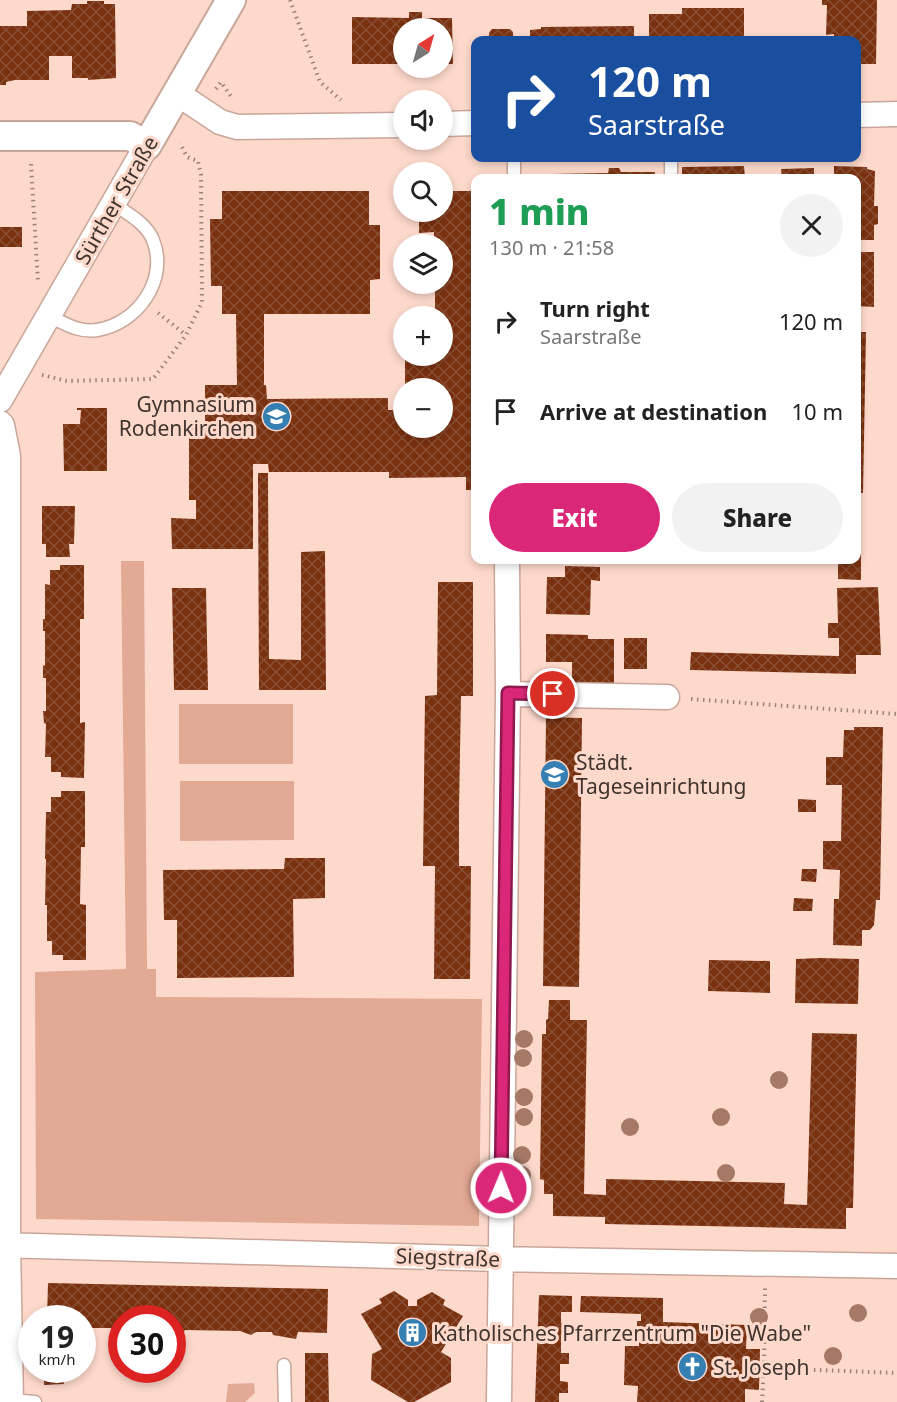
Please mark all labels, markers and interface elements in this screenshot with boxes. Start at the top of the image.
north arrow [393,18,453,78]
map controls [393,18,453,438]
text: 120 m [588,52,712,109]
icon: right [489,60,567,138]
button: sound [393,90,453,150]
text: Saarstraße [588,106,725,143]
street label: Sürther Straße [68,131,164,269]
button: search [393,162,453,222]
text: 1 min [489,187,590,236]
button: close [780,194,843,257]
button: layers [393,234,453,294]
text: 130 m · 21:58 [489,234,614,261]
text: Turn right [540,293,650,323]
icon: right [489,305,522,338]
button: + [393,306,453,366]
text: 120 m [779,306,843,336]
text: Saarstraße [540,323,641,350]
button: − [393,378,453,438]
place label: Gymnasium Rodenkirchen [119,390,255,442]
icon: arrive [489,395,522,428]
text: Arrive at destination [540,396,767,426]
text: 10 m [792,396,843,426]
school or university icon: Gymnasium Rodenkirchen [260,400,292,432]
button: Exit [489,483,660,552]
button: Share [672,483,843,552]
pin [527,668,578,719]
icon: arrive [536,677,569,710]
place label: Städt. Tageseinrichtung [576,748,746,800]
school or university icon: Städt. Tageseinrichtung [539,758,571,790]
position arrow [469,1156,533,1220]
street label: Siegstraße [395,1241,501,1273]
speed limit sign: 30 [108,1305,186,1383]
text: 19 [40,1316,74,1357]
building icon: Katholisches Pfarrzentrum "Die Wabe" [396,1317,428,1349]
place label: Katholisches Pfarrzentrum "Die Wabe" [433,1319,811,1347]
text: km/h [39,1349,75,1369]
church icon: St. Joseph [676,1351,708,1383]
place label: St. Joseph [713,1353,809,1381]

